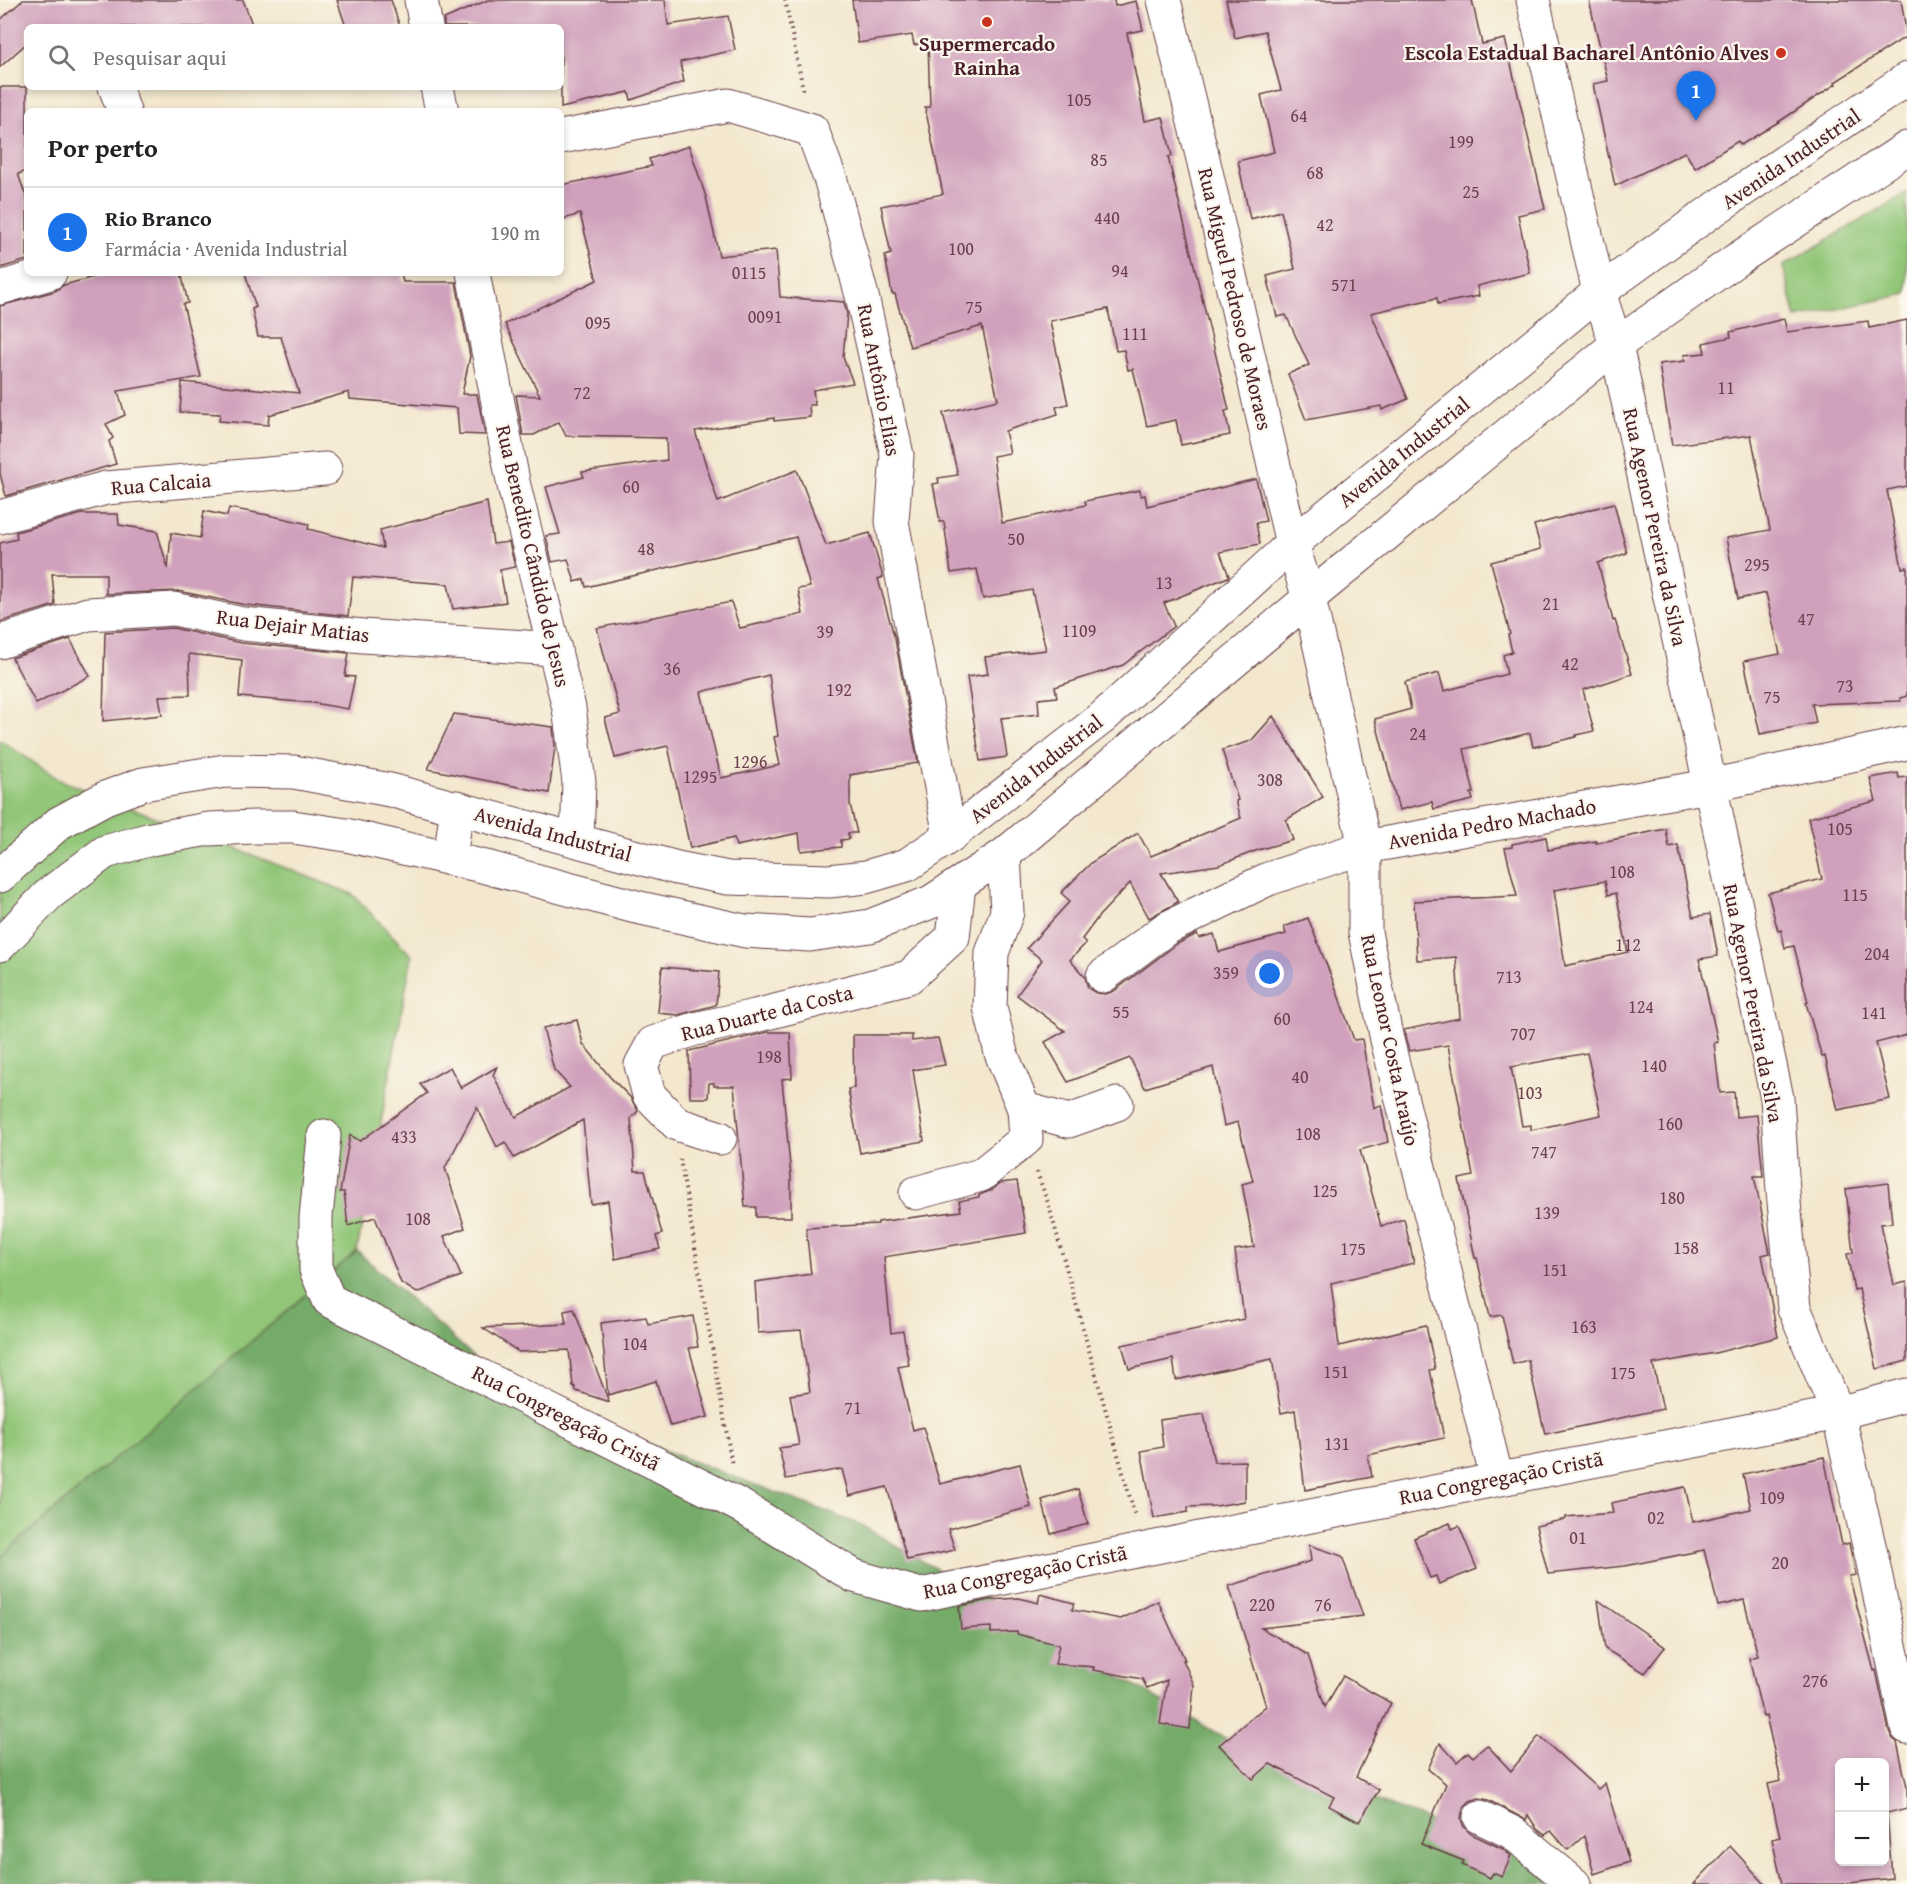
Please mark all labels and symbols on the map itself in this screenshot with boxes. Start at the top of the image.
marker: Supermercado Rainha [980,15,994,29]
place label: Supermercado Rainha [919,28,1055,83]
place label: Escola Estadual Bacharel Antônio Alves [1405,37,1769,68]
marker: Escola Estadual Bacharel Antônio Alves [1774,46,1788,60]
pin: 1 [1676,72,1716,121]
house number: 105 [1066,86,1092,113]
street label: Avenida Industrial [1715,100,1867,217]
house number: 64 [1290,102,1308,129]
house number: 199 [1448,128,1474,155]
house number: 85 [1090,146,1108,173]
house number: 68 [1306,159,1324,186]
street label: Rua Miguel Pedroso de Moraes [1190,165,1281,433]
house number: 25 [1462,178,1480,205]
house number: 440 [1094,204,1120,231]
house number: 42 [1316,211,1334,238]
house number: 100 [948,235,974,262]
house number: 94 [1111,257,1129,284]
house number: 0115 [732,259,766,286]
house number: 571 [1331,271,1357,298]
house number: 75 [965,293,983,320]
street label: Rua Antônio Elias [850,301,909,459]
house number: 0091 [748,303,782,330]
house number: 095 [585,309,611,336]
house number: 111 [1122,320,1148,347]
house number: 11 [1717,374,1735,401]
house number: 72 [573,379,591,406]
street label: Avenida Industrial [1331,389,1476,515]
street label: Rua Agenor Pereira da Silva [1615,405,1696,649]
street label: Rua Benedito Cândido de Jesus [488,422,579,690]
street label: Rua Calcaia [110,464,212,503]
house number: 60 [622,473,640,500]
house number: 50 [1007,525,1025,552]
house number: 48 [637,535,655,562]
house number: 295 [1744,551,1770,578]
house number: 13 [1155,569,1173,596]
house number: 21 [1542,590,1560,617]
street label: Rua Dejair Matias [215,601,371,650]
house number: 47 [1797,605,1815,632]
house number: 1109 [1062,617,1096,644]
house number: 39 [816,618,834,645]
house number: 42 [1561,650,1579,677]
house number: 36 [663,655,681,682]
house number: 73 [1836,672,1854,699]
house number: 192 [826,676,852,703]
house number: 75 [1763,683,1781,710]
street label: Avenida Industrial [962,706,1109,831]
house number: 24 [1409,720,1427,747]
house number: 1296 [733,748,767,775]
house number: 1295 [683,763,717,790]
house number: 308 [1257,766,1283,793]
street label: Avenida Pedro Machado [1385,790,1598,857]
street label: Avenida Industrial [471,798,635,869]
house number: 105 [1827,815,1853,842]
house number: 108 [1609,858,1635,885]
street label: Rua Agenor Pereira da Silva [1715,881,1792,1125]
house number: 115 [1842,881,1868,908]
street label: Rua Leonor Costa Araújo [1353,931,1428,1149]
house number: 112 [1615,931,1641,958]
house number: 204 [1864,940,1890,967]
house number: 359 [1213,959,1239,986]
your location [1255,959,1284,988]
house number: 713 [1496,963,1522,990]
street label: Rua Duarte da Costa [678,976,856,1049]
house number: 124 [1628,993,1654,1020]
house number: 55 [1112,998,1130,1025]
house number: 141 [1861,999,1887,1026]
house number: 60 [1273,1005,1291,1032]
house number: 707 [1510,1020,1536,1047]
house number: 198 [756,1043,782,1070]
house number: 140 [1641,1052,1667,1079]
house number: 40 [1291,1063,1309,1090]
house number: 103 [1517,1079,1543,1106]
house number: 160 [1657,1110,1683,1137]
house number: 108 [1295,1120,1321,1147]
house number: 433 [391,1123,417,1150]
house number: 747 [1531,1138,1557,1165]
house number: 125 [1312,1177,1338,1204]
house number: 180 [1659,1184,1685,1211]
house number: 139 [1534,1199,1560,1226]
house number: 108 [405,1205,431,1232]
house number: 158 [1673,1234,1699,1261]
house number: 175 [1340,1235,1366,1262]
house number: 151 [1542,1256,1568,1283]
house number: 163 [1571,1313,1597,1340]
house number: 104 [622,1330,648,1357]
street label: Rua Congregação Cristã [467,1357,666,1478]
house number: 151 [1323,1358,1349,1385]
house number: 175 [1610,1359,1636,1386]
house number: 71 [844,1394,862,1421]
house number: 131 [1324,1430,1350,1457]
street label: Rua Congregação Cristã [1396,1443,1606,1512]
house number: 109 [1759,1484,1785,1511]
house number: 02 [1647,1504,1665,1531]
house number: 01 [1569,1524,1587,1551]
street label: Rua Congregação Cristã [920,1537,1130,1606]
house number: 20 [1771,1549,1789,1576]
house number: 220 [1249,1591,1275,1618]
house number: 76 [1314,1591,1332,1618]
house number: 276 [1802,1667,1828,1694]

